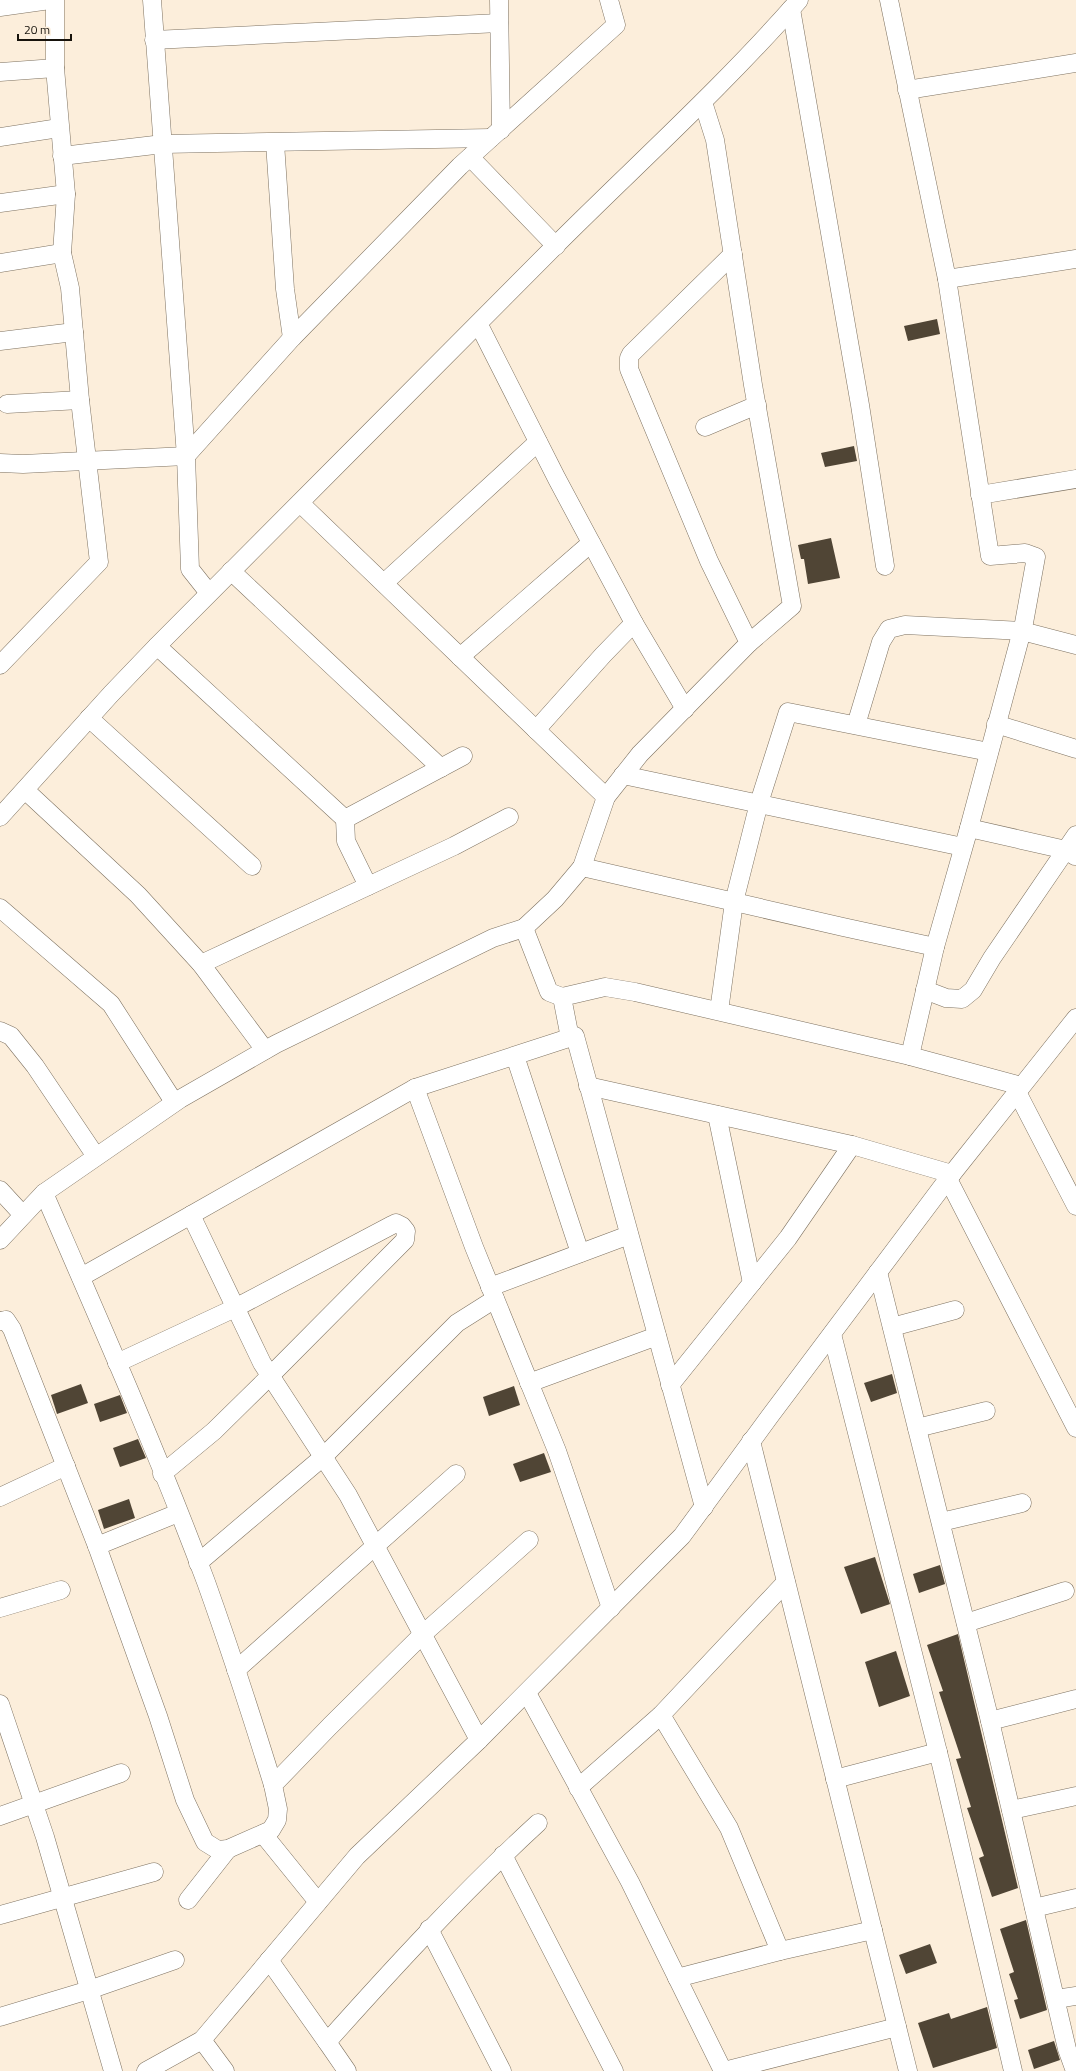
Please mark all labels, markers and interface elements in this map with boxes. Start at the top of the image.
scale bar [18,16,71,42]
text: 20 m [24,20,50,39]

